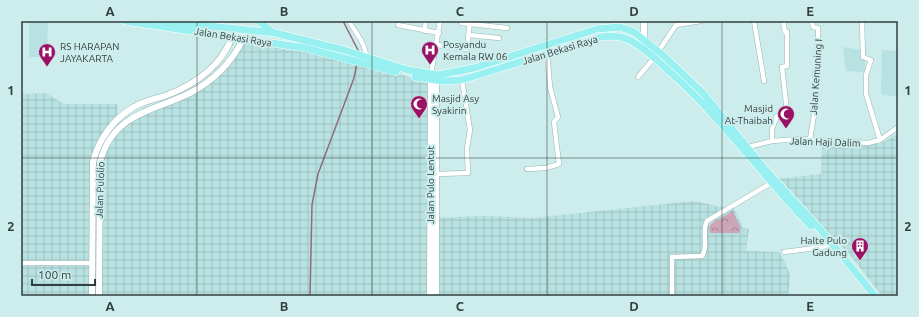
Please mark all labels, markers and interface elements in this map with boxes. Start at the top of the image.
text: A [105,4,115,18]
text: B [280,4,289,18]
text: C [456,4,465,18]
text: D [629,4,639,18]
text: E [806,4,814,18]
street label: Jalan Bekasi Raya [193,25,273,49]
street label: Jalan Bekasi Raya [521,33,599,67]
place label: Posyandu Kemala RW 06 [443,39,508,62]
street label: Jalan Kemuning I [808,39,824,115]
hospital icon: Posyandu Kemala RW 06 [420,40,440,65]
place label: RS HARAPAN JAYAKARTA [60,41,119,64]
hospital icon: RS HARAPAN JAYAKARTA [37,42,57,67]
text: 1 [7,83,15,97]
text: 1 [904,83,912,97]
place label: Masjid Asy Syakirin [432,93,479,116]
mosque icon: Masjid Asy Syakirin [409,94,429,119]
place label: Masjid At-Thaibah [725,103,773,126]
mosque icon: Masjid At-Thaibah [776,104,796,129]
street label: Jalan Haji Dalim [789,135,861,149]
street label: Jalan Pulo Lentut [425,146,436,224]
street label: Jalan Pulolio [94,161,106,219]
text: 2 [7,219,15,233]
text: 2 [904,219,912,233]
place label: Halte Pulo Gadung [800,235,847,258]
building icon: Halte Pulo Gadung [850,236,870,261]
scale bar [32,261,95,287]
text: 100 m [38,268,71,281]
text: A [105,299,115,313]
text: B [280,299,289,313]
text: C [456,299,465,313]
text: D [629,299,639,313]
text: E [806,299,814,313]

